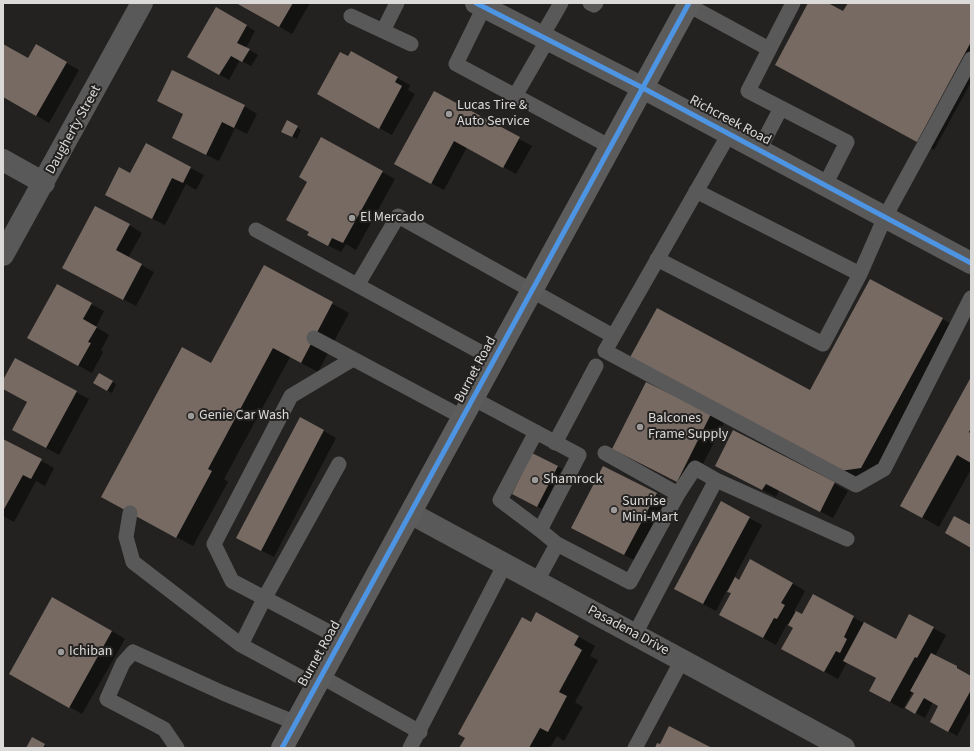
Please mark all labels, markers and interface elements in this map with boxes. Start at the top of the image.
street label: Daugherty Street [43,83,105,177]
street label: Richcreek Road [686,92,774,150]
place label: Lucas Tire & Auto Service [457,98,530,130]
marker: Lucas Tire & Auto Service [444,109,454,119]
place label: El Mercado [360,210,424,226]
marker: El Mercado [347,213,357,223]
street label: Burnet Road [452,334,500,406]
place label: Genie Car Wash [199,408,289,424]
marker: Genie Car Wash [186,411,196,421]
place label: Balcones Frame Supply [648,411,728,444]
marker: Balcones Frame Supply [635,422,645,432]
place label: Shamrock [543,472,602,488]
marker: Shamrock [530,475,540,485]
place label: Sunrise Mini-Mart [622,494,678,526]
marker: Sunrise Mini-Mart [609,505,619,515]
street label: Pasadena Drive [584,602,672,660]
street label: Burnet Road [295,618,345,690]
place label: Ichiban [69,644,112,660]
marker: Ichiban [56,647,66,657]

